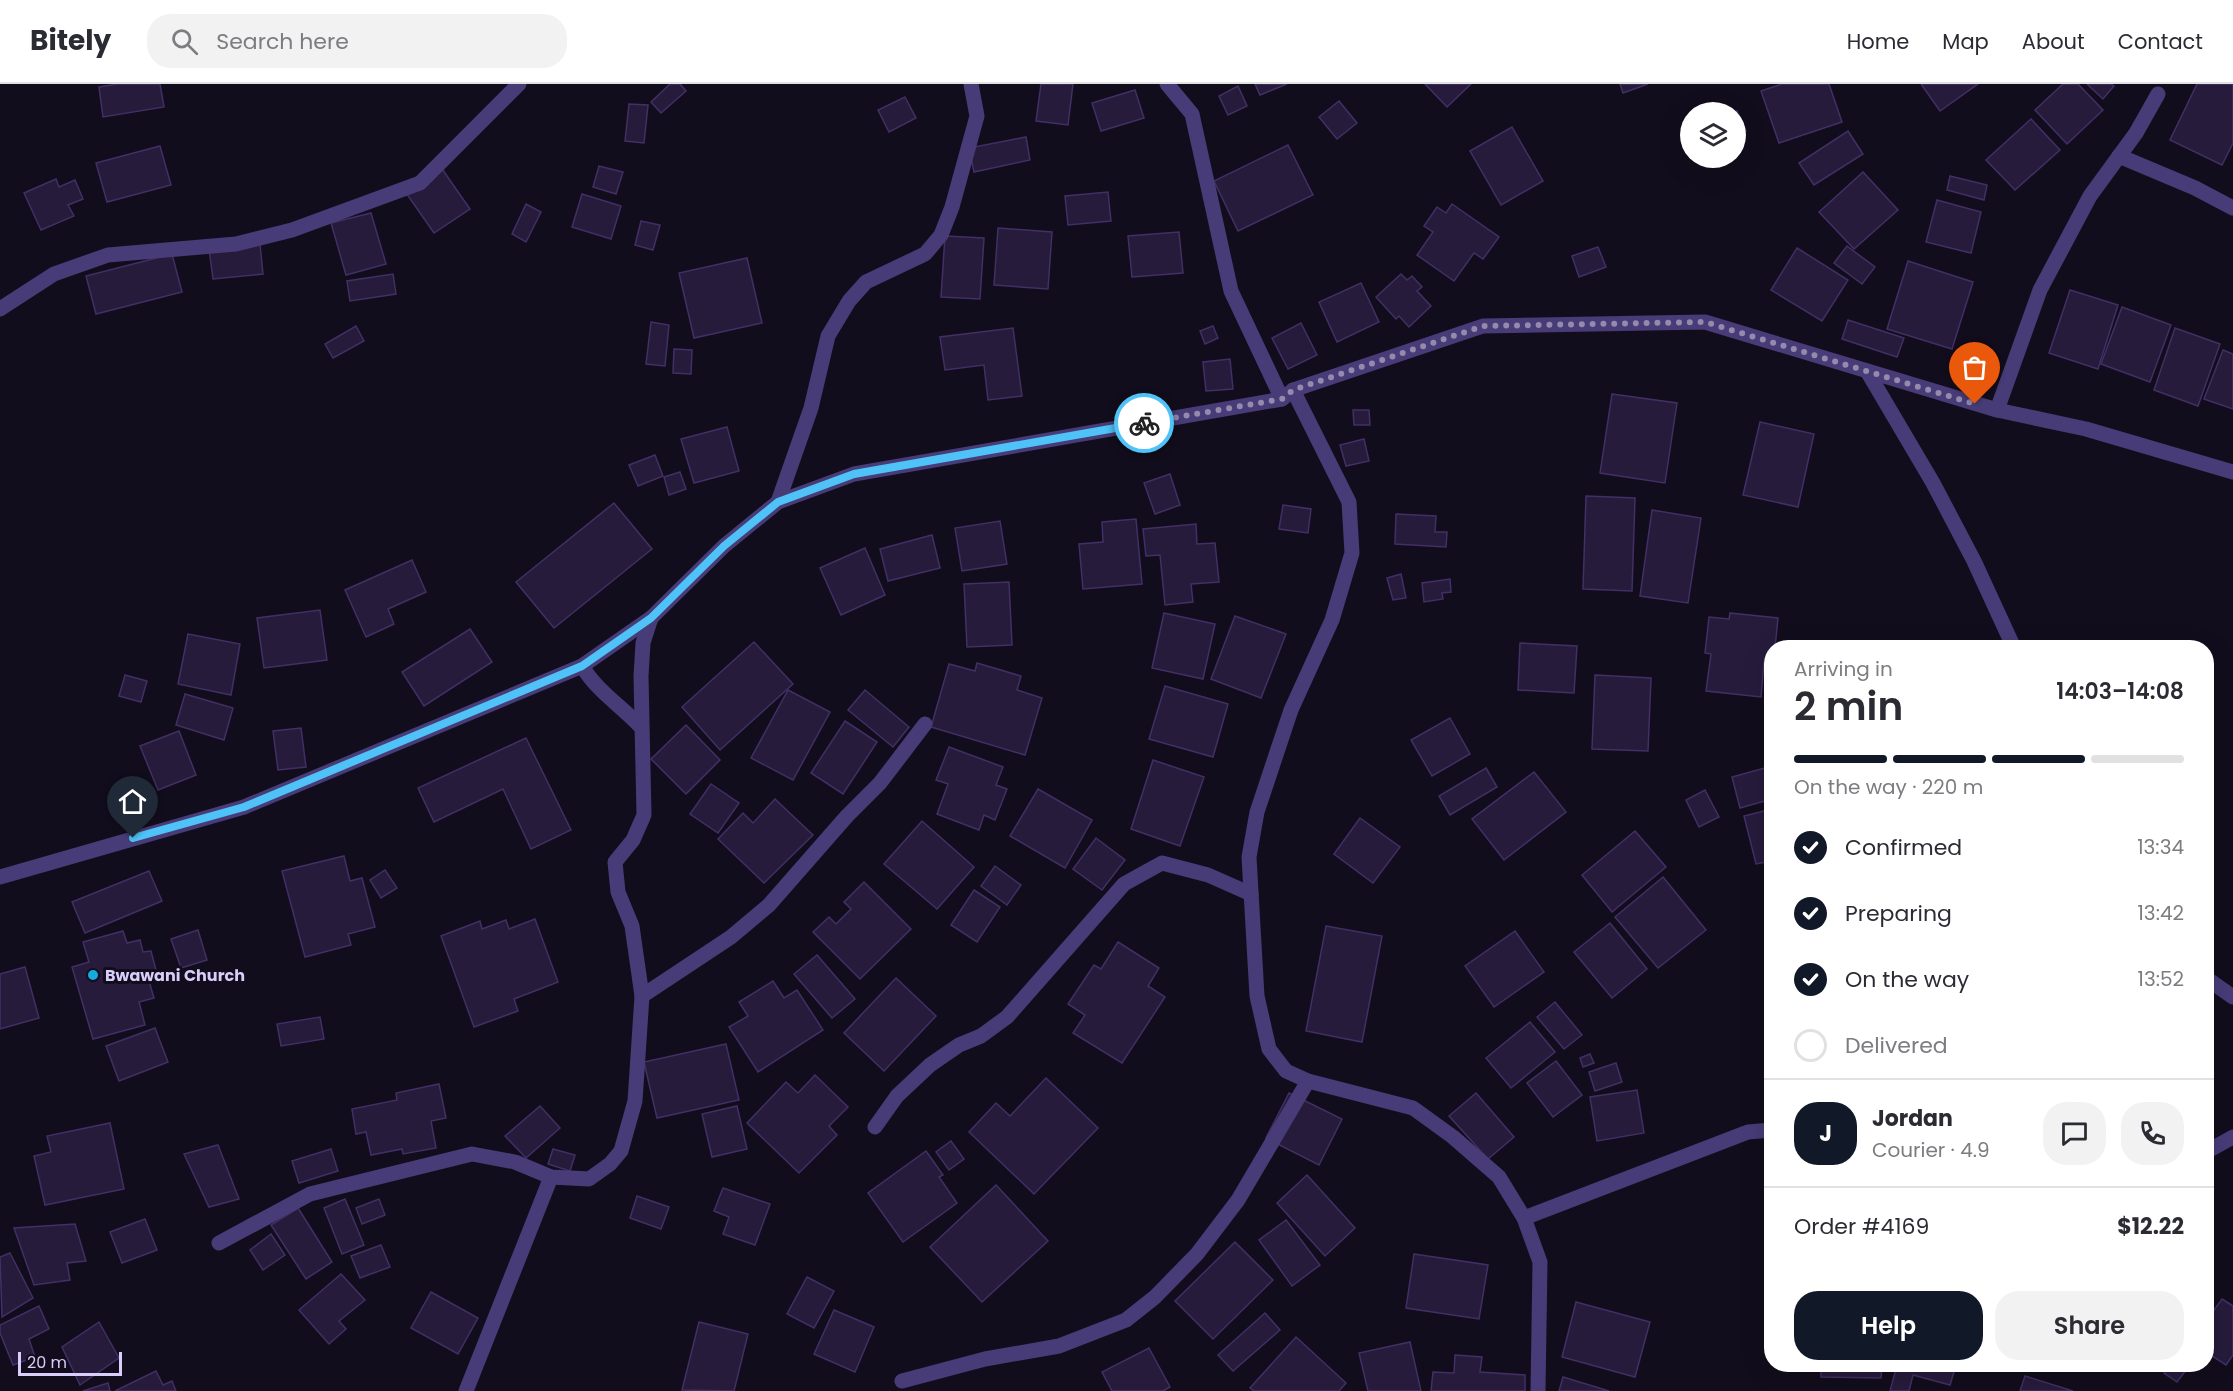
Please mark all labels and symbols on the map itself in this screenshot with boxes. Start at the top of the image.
pin [1949,342,2000,404]
courier [1114,393,1174,453]
pin [107,776,158,838]
place label: Bwawani Church [105,964,245,987]
marker: Bwawani Church [86,968,100,982]
scale bar [18,1349,122,1376]

